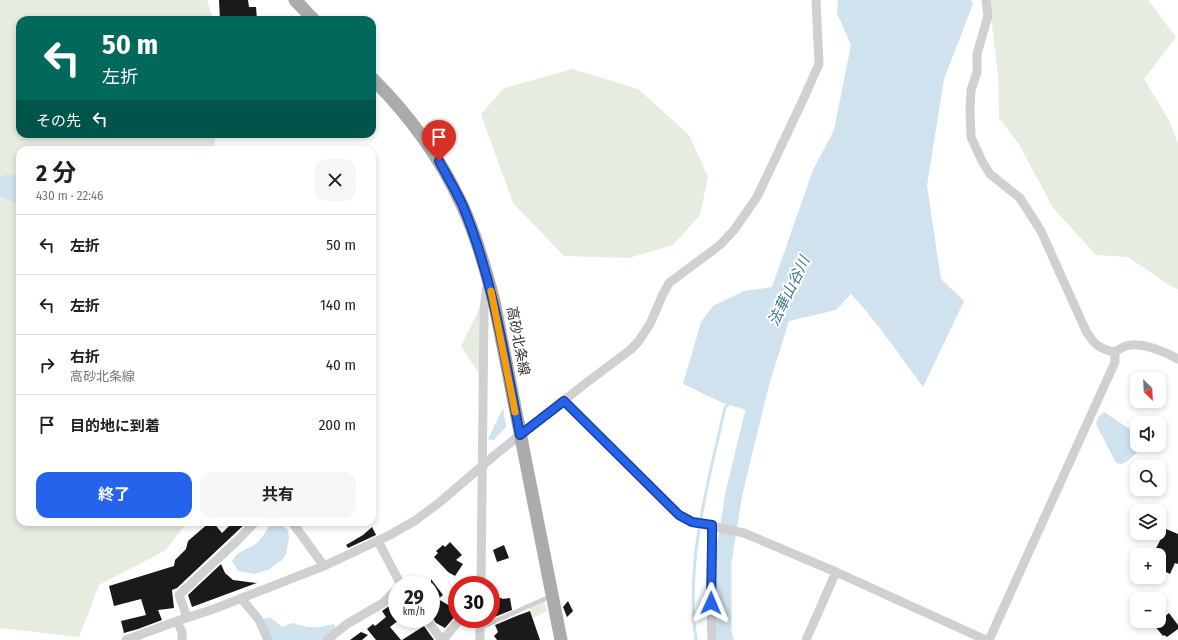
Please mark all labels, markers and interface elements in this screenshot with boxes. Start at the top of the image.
text: 50 m [102,28,158,61]
icon: left [36,32,88,84]
text: 左折 [102,66,138,88]
icon: left [89,108,111,130]
text: その先 [36,112,81,130]
pin [422,120,456,161]
icon: arrive [428,126,450,148]
text: 2 分 [36,159,76,187]
button: close [314,159,356,201]
text: 430 m · 22:46 [36,188,104,203]
icon: left [36,234,58,256]
text: 50 m [326,236,356,254]
text: 左折 [70,237,100,255]
water label: 法華山谷川 [764,252,814,329]
icon: left [36,294,58,316]
text: 140 m [320,296,356,314]
text: 左折 [70,297,100,315]
street label: 高砂北条線 [503,305,533,377]
text: 右折 [70,348,100,366]
icon: right [36,354,58,376]
text: 40 m [326,356,356,374]
text: 高砂北条線 [70,369,135,384]
north arrow [1130,372,1166,408]
map controls [1130,372,1166,628]
icon: arrive [36,414,58,436]
text: 200 m [319,416,356,434]
button: sound [1130,416,1166,452]
text: 目的地に到着 [70,417,160,435]
button: search [1130,460,1166,496]
button: 終了 [36,472,192,518]
button: 共有 [200,472,356,518]
button: layers [1130,504,1166,540]
button: + [1130,548,1166,584]
speed limit sign: 30 [448,576,500,628]
position arrow [690,582,732,624]
text: 29 [404,585,424,609]
button: − [1130,592,1166,628]
text: km/h [403,606,425,618]

